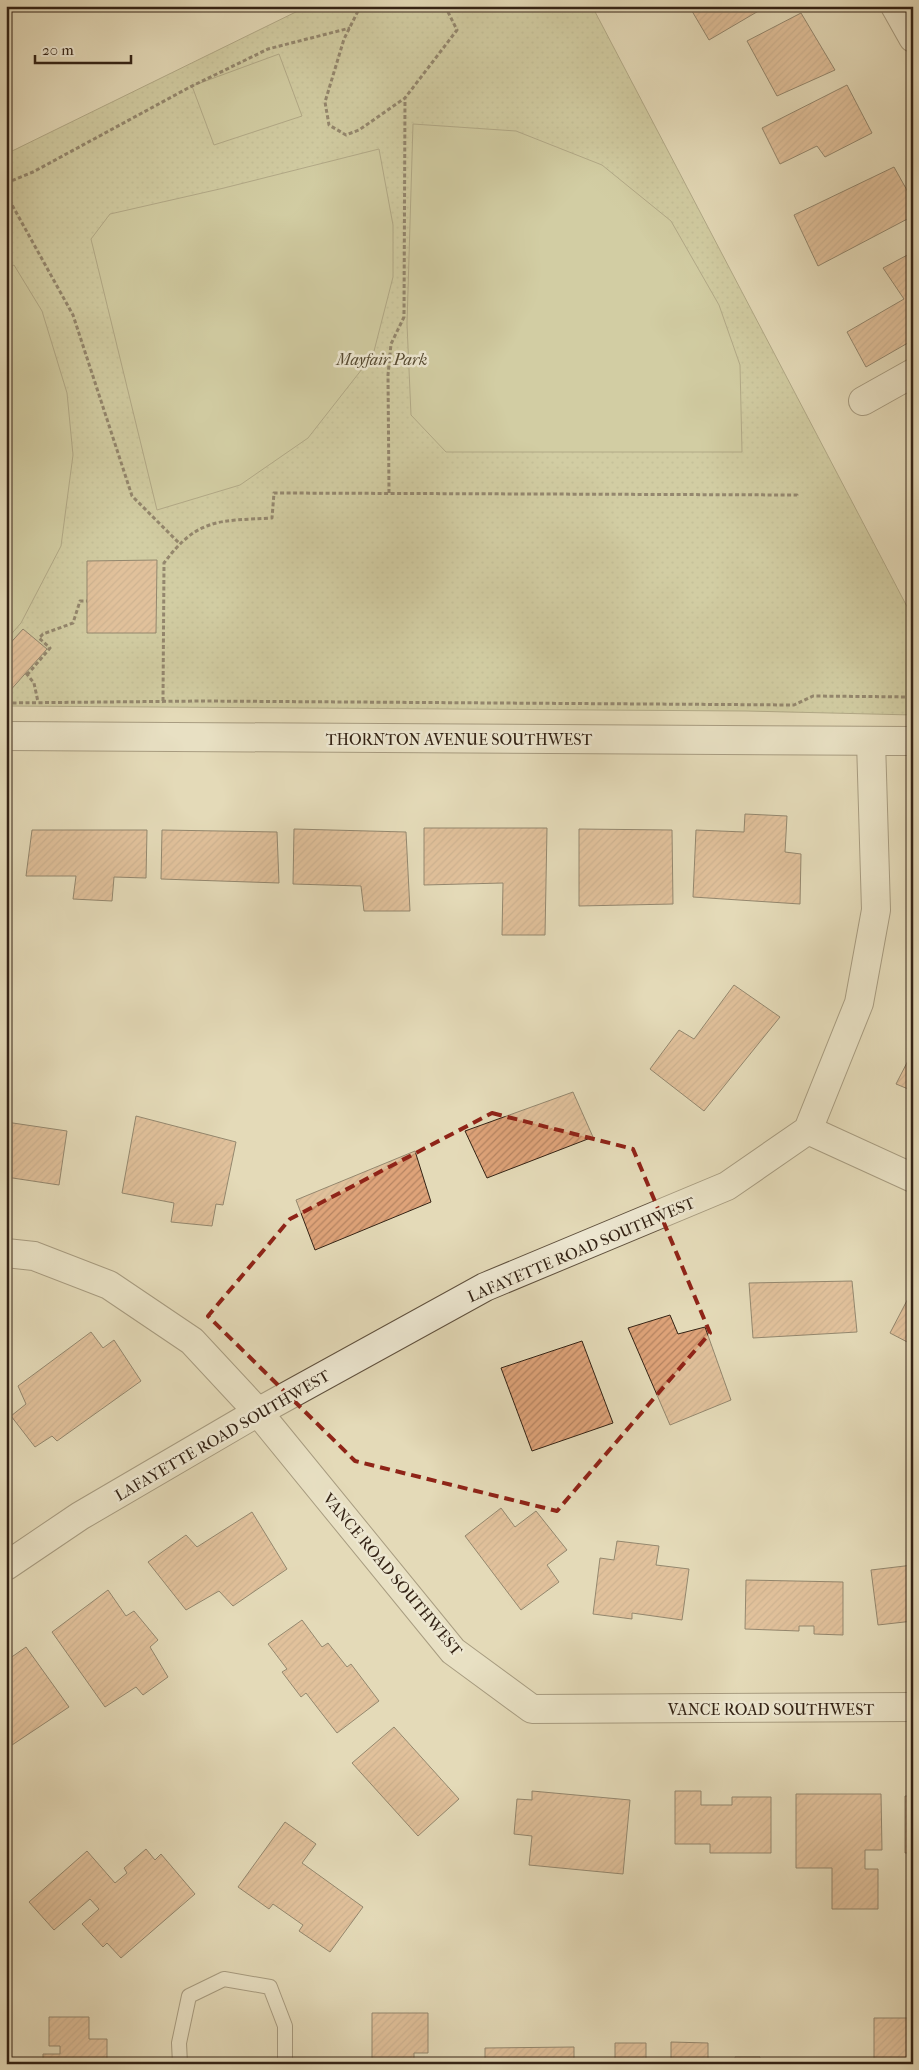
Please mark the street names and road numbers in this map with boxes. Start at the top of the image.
street label: THORNTON AVENUE SOUTHWEST [326,730,593,749]
street label: LAFAYETTE ROAD SOUTHWEST [465,1193,698,1306]
street label: LAFAYETTE ROAD SOUTHWEST [111,1366,333,1505]
street label: VANCE ROAD SOUTHWEST [318,1488,466,1660]
street label: VANCE ROAD SOUTHWEST [667,1700,874,1719]

